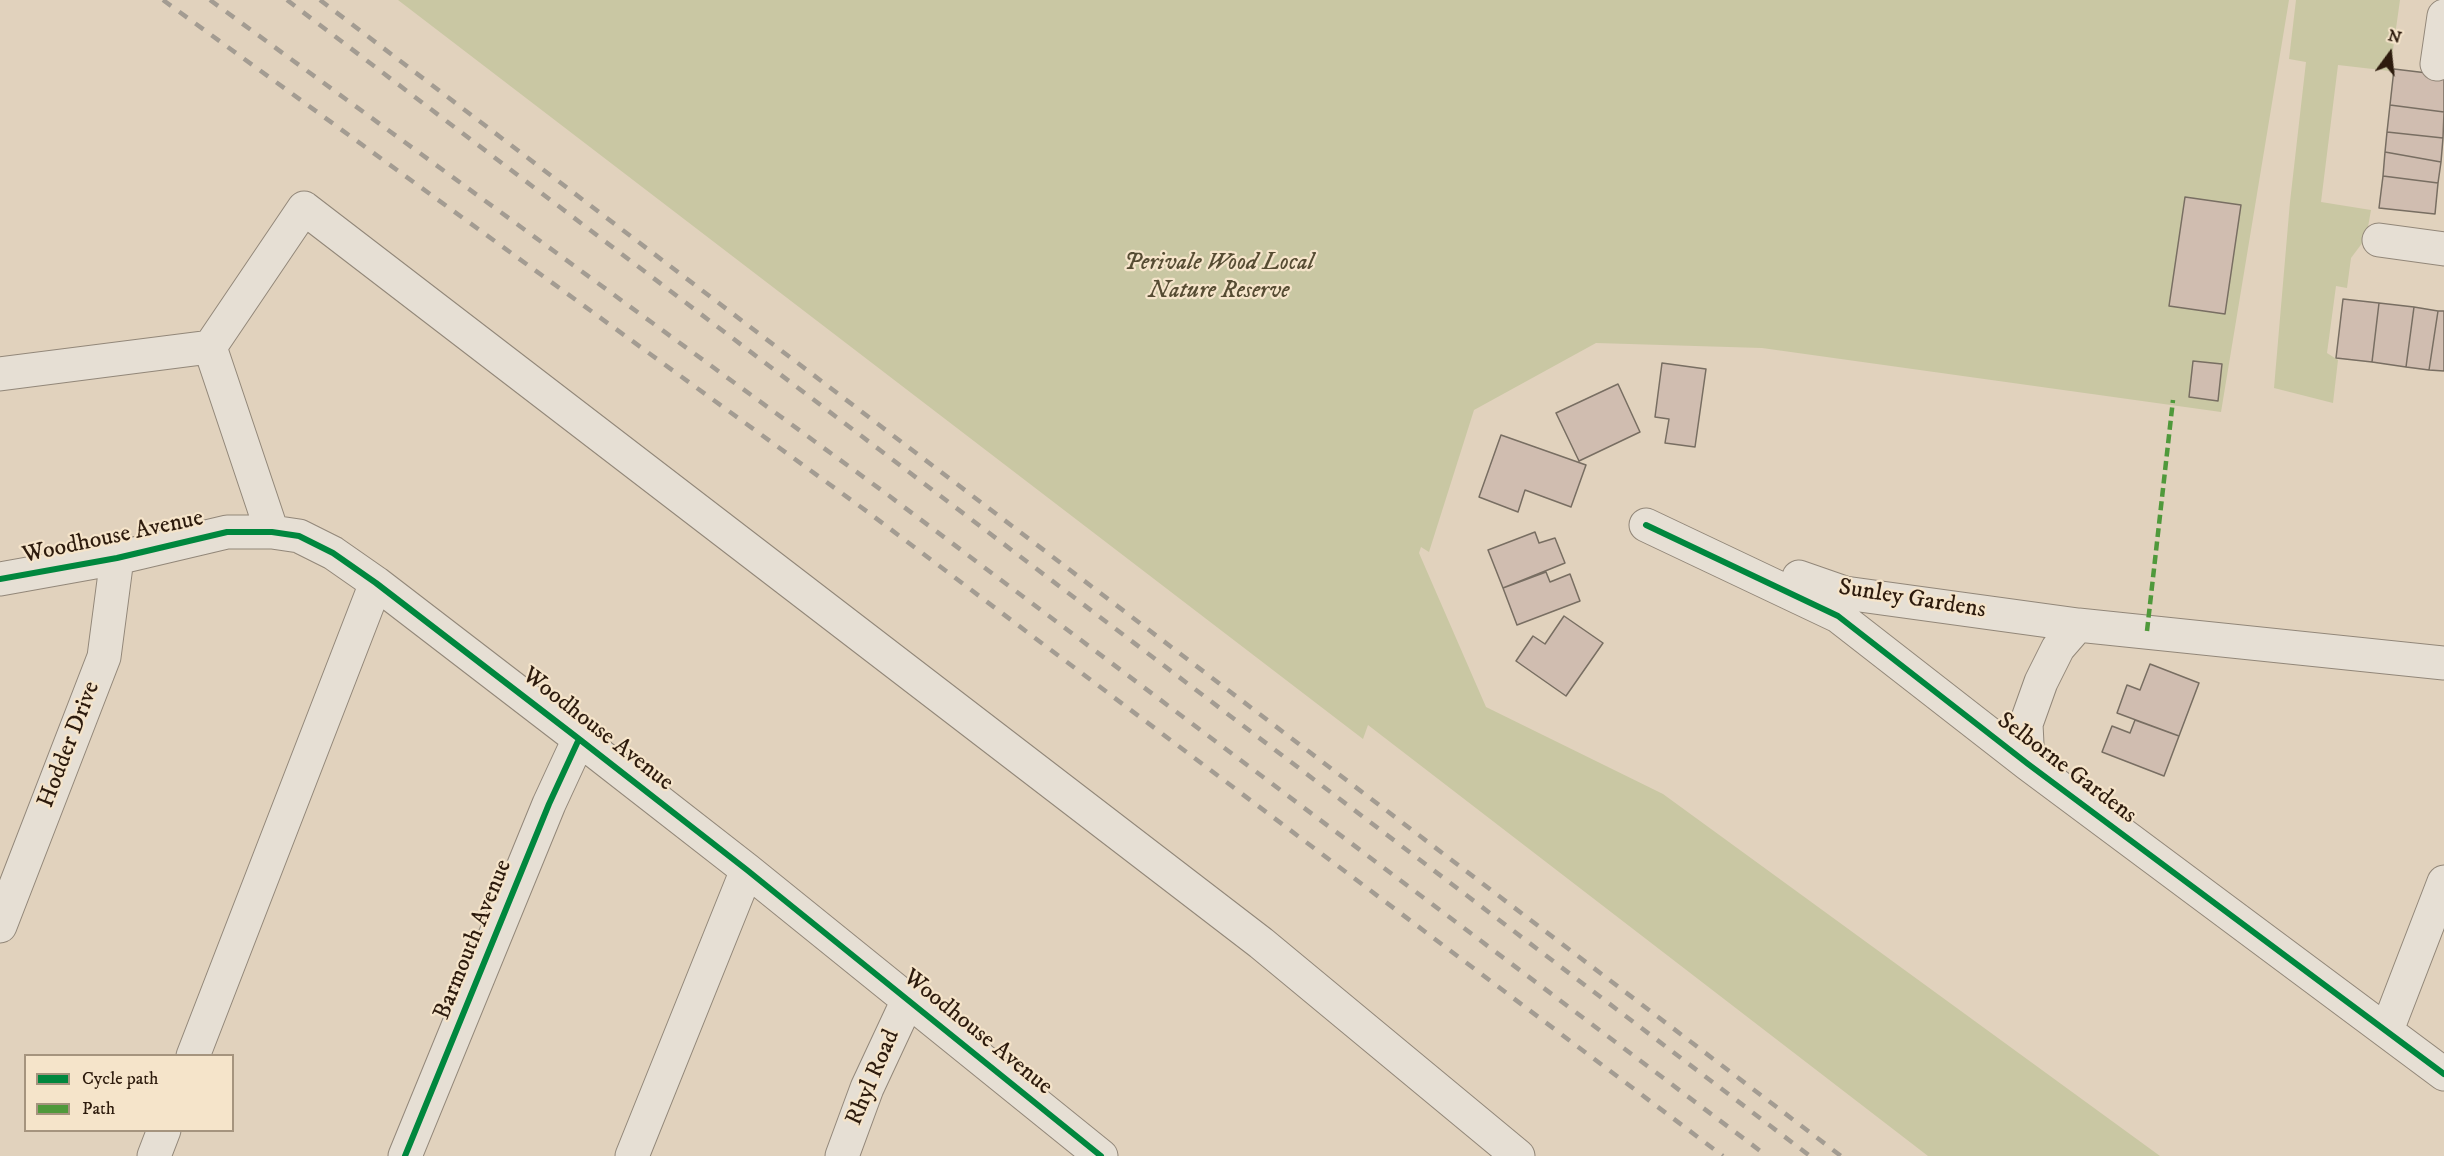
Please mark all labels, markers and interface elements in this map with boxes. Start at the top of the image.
north arrow [2360,24,2420,84]
text: N [2386,25,2404,48]
park label: Perivale Wood Local Nature Reserve [1124,250,1314,306]
street label: Woodhouse Avenue [20,505,206,571]
street label: Sunley Gardens [1836,574,1988,626]
street label: Woodhouse Avenue [516,662,678,798]
street label: Hodder Drive [33,678,107,812]
street label: Selborne Gardens [1991,707,2141,831]
street label: Barmouth Avenue [429,856,519,1024]
street label: Woodhouse Avenue [896,964,1058,1102]
street label: Rhyl Road [841,1026,907,1130]
legend [24,1054,234,1132]
text: Cycle path [82,1068,159,1090]
text: Path [82,1098,115,1120]

